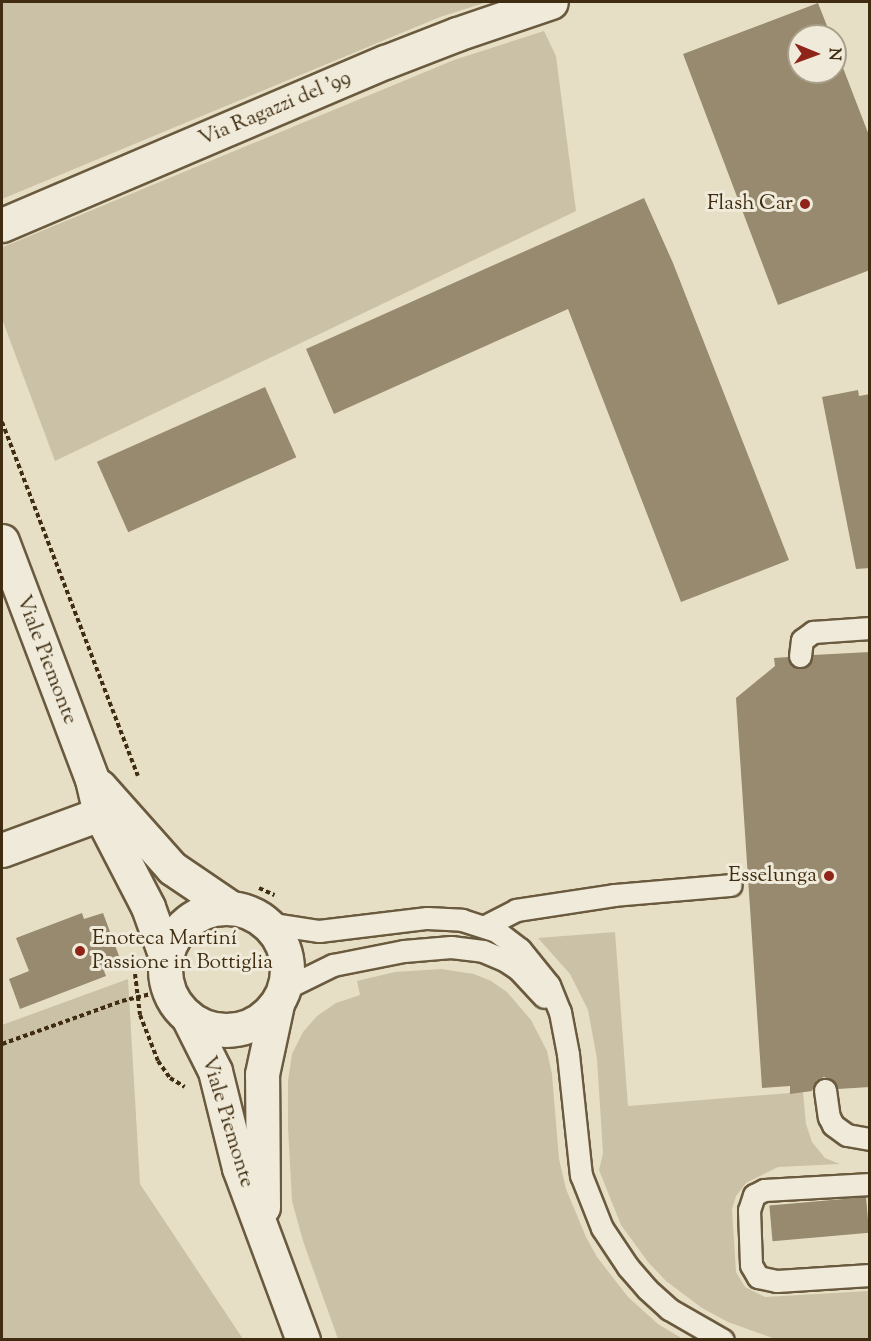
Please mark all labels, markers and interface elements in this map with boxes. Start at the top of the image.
north arrow [787,24,847,84]
text: N [822,48,845,61]
street label: Via Ragazzi del '99 [195,66,355,152]
place label: Flash Car [707,191,793,217]
marker: Flash Car [798,197,812,211]
street label: Viale Piemonte [10,592,82,728]
place label: Esselunga [728,863,817,889]
marker: Esselunga [822,869,836,883]
place label: Enoteca Martiní Passione in Bottiglia [92,926,273,976]
marker: Enoteca Martiní Passione in Bottiglia [73,944,87,958]
street label: Viale Piemonte [195,1053,259,1191]

